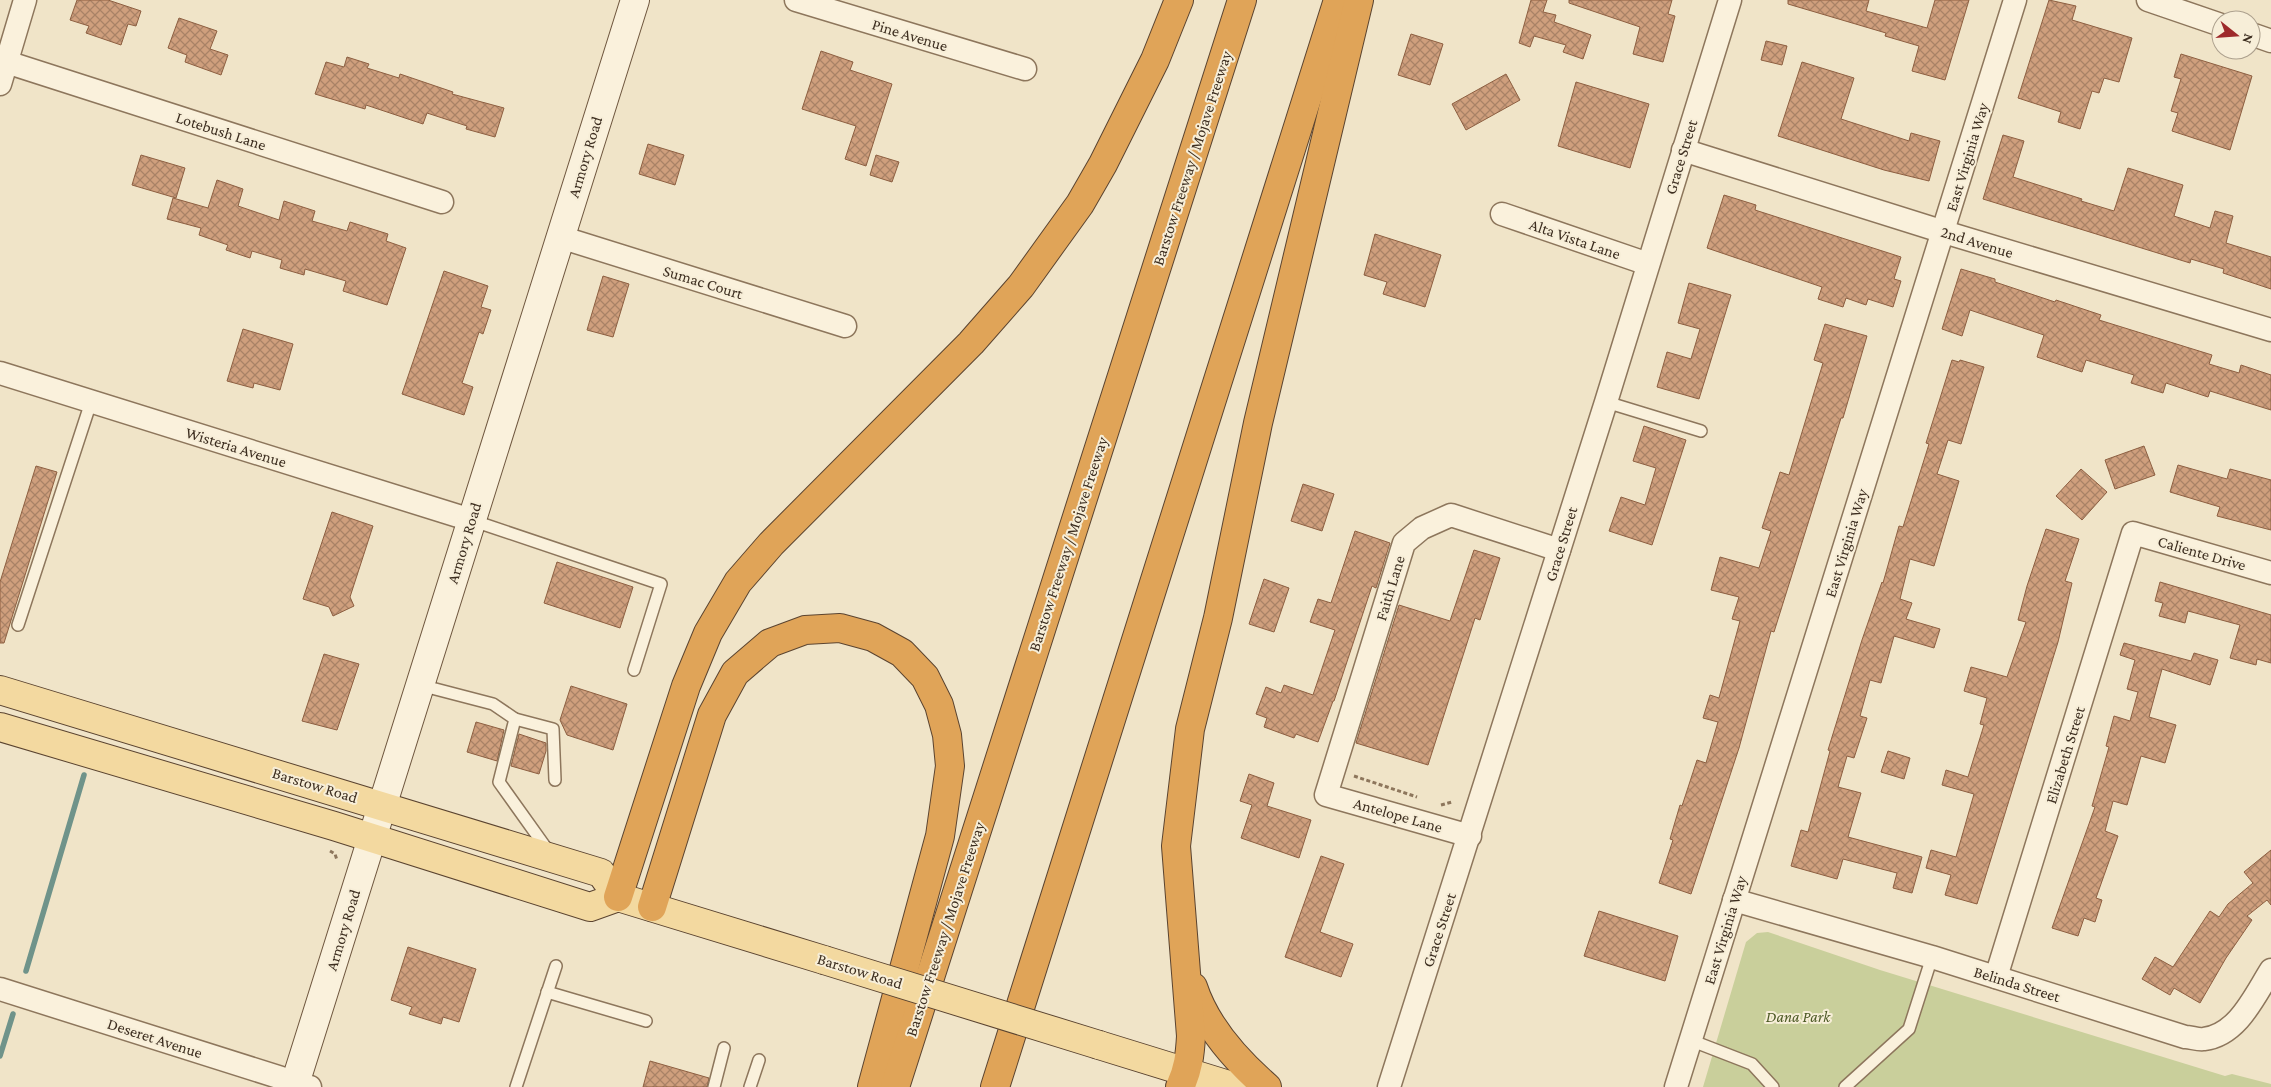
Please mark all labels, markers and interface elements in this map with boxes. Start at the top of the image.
north arrow [2211,10,2261,60]
street label: Pine Avenue [870,15,950,55]
text: N [2239,32,2257,46]
street label: Barstow Freeway / Mojave Freeway [1149,48,1236,268]
street label: East Virginia Way [1942,100,1993,214]
street label: Lotebush Lane [174,108,268,154]
street label: Armory Road [565,114,607,200]
street label: Grace Street [1662,117,1701,196]
street label: Alta Vista Lane [1527,216,1623,262]
street label: 2nd Avenue [1939,223,2015,261]
street label: Sumac Court [661,262,746,302]
street label: Wisteria Avenue [184,424,288,470]
street label: Barstow Freeway / Mojave Freeway [1025,434,1112,654]
street label: East Virginia Way [1821,486,1872,600]
street label: Armory Road [444,500,486,586]
street label: Grace Street [1542,504,1581,583]
street label: Caliente Drive [2156,532,2248,574]
street label: Faith Lane [1372,553,1408,623]
street label: Elizabeth Street [2042,704,2088,806]
street label: Barstow Road [270,764,360,806]
street label: Antelope Lane [1351,794,1444,837]
street label: Barstow Freeway / Mojave Freeway [902,819,989,1039]
street label: East Virginia Way [1700,873,1751,987]
street label: Armory Road [323,887,365,973]
street label: Grace Street [1419,890,1459,969]
street label: Barstow Road [815,950,905,992]
street label: Belinda Street [1972,963,2063,1005]
park label: Dana Park [1766,1008,1831,1025]
street label: Deseret Avenue [105,1015,205,1061]

